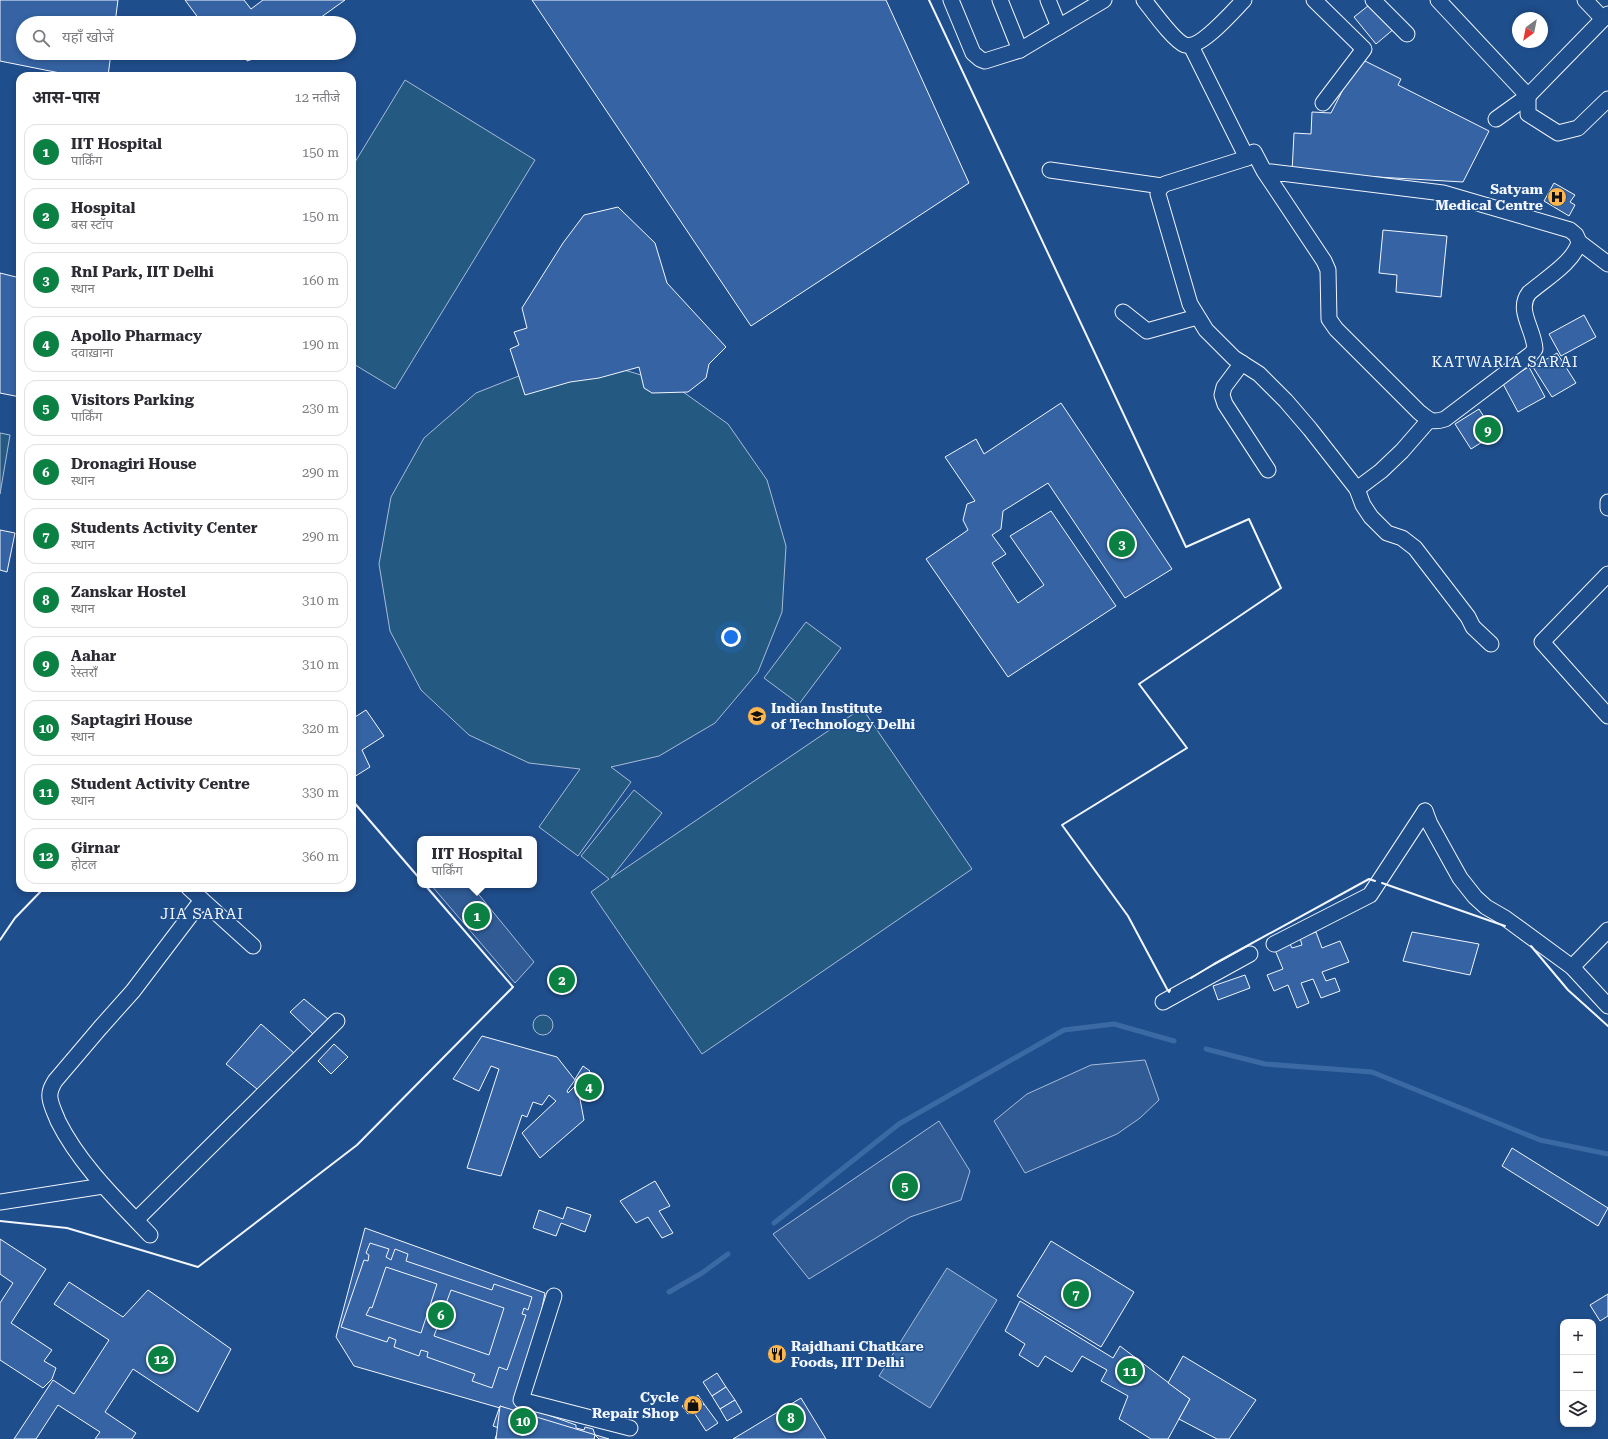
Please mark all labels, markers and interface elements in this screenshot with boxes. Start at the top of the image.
north arrow [1512,12,1548,48]
search box [16,16,356,60]
icon: search [30,27,52,49]
text: यहाँ खोजें [62,28,114,46]
text: आस-पास [32,87,100,107]
text: 12 नतीजे [295,90,340,105]
text: IIT Hospital [71,135,162,153]
text: 1 [42,145,50,160]
text: 150 m [302,145,339,160]
text: पार्किंग [71,153,102,168]
place label: Satyam Medical Centre [1435,181,1543,213]
hospital icon: Satyam Medical Centre [1546,186,1568,208]
text: Hospital [71,199,136,217]
text: 2 [42,209,50,224]
text: 150 m [302,209,339,224]
text: बस स्टॉप [71,217,113,232]
text: RnI Park, IIT Delhi [71,263,214,281]
text: 3 [42,273,50,288]
text: 160 m [302,273,339,288]
text: स्थान [71,281,95,296]
text: Apollo Pharmacy [71,327,202,345]
text: 4 [42,337,50,352]
text: 190 m [302,337,339,352]
text: दवाख़ाना [71,345,113,360]
district label: KATWARIA SARAI [1431,353,1579,371]
text: Visitors Parking [71,391,194,409]
text: 5 [42,401,50,416]
text: 230 m [302,401,339,416]
text: पार्किंग [71,409,102,424]
pin: 9 [1475,415,1501,445]
text: Dronagiri House [71,455,197,473]
text: 6 [42,465,50,480]
text: 290 m [302,465,339,480]
text: स्थान [71,473,95,488]
text: Students Activity Center [71,519,258,537]
text: 7 [42,529,50,544]
text: 290 m [302,529,339,544]
pin: 3 [1109,529,1135,559]
text: स्थान [71,537,95,552]
text: Zanskar Hostel [71,583,186,601]
text: 8 [42,593,50,608]
text: 310 m [302,593,339,608]
text: स्थान [71,601,95,616]
your location [721,627,741,647]
text: Aahar [71,647,116,665]
text: 9 [42,657,50,672]
text: 310 m [302,657,339,672]
text: रेस्तराँ [71,665,97,680]
place label: Indian Institute of Technology Delhi [771,700,916,732]
school or university icon: Indian Institute of Technology Delhi [746,705,768,727]
text: Saptagiri House [71,711,193,729]
text: 10 [39,721,53,736]
text: 320 m [302,721,339,736]
text: स्थान [71,729,95,744]
text: Student Activity Centre [71,775,250,793]
text: 11 [39,785,53,800]
text: 330 m [302,785,339,800]
text: स्थान [71,793,95,808]
popup [417,836,537,888]
text: Girnar [71,839,120,857]
text: IIT Hospital [431,845,523,863]
text: 12 [39,849,53,864]
text: 360 m [302,849,339,864]
text: होटल [71,857,97,872]
text: पार्किंग [431,863,463,878]
pin: 1 [464,901,490,931]
district label: JIA SARAI [160,905,244,923]
pin: 2 [549,965,575,995]
pin: 4 [576,1072,602,1102]
pin: 5 [892,1171,918,1201]
pin: 7 [1063,1279,1089,1309]
pin: 6 [428,1300,454,1330]
map controls [1560,1319,1596,1427]
button: + [1560,1319,1596,1355]
place label: Rajdhani Chatkare Foods, IIT Delhi [791,1338,924,1370]
restaurant icon: Rajdhani Chatkare Foods, IIT Delhi [766,1343,788,1365]
pin: 12 [148,1344,174,1374]
button: − [1560,1355,1596,1391]
pin: 11 [1117,1356,1143,1386]
place label: Cycle Repair Shop [592,1389,679,1421]
button: layers [1560,1391,1596,1427]
shop icon: Cycle Repair Shop [682,1394,704,1416]
pin: 8 [778,1403,804,1433]
pin: 10 [510,1406,536,1436]

